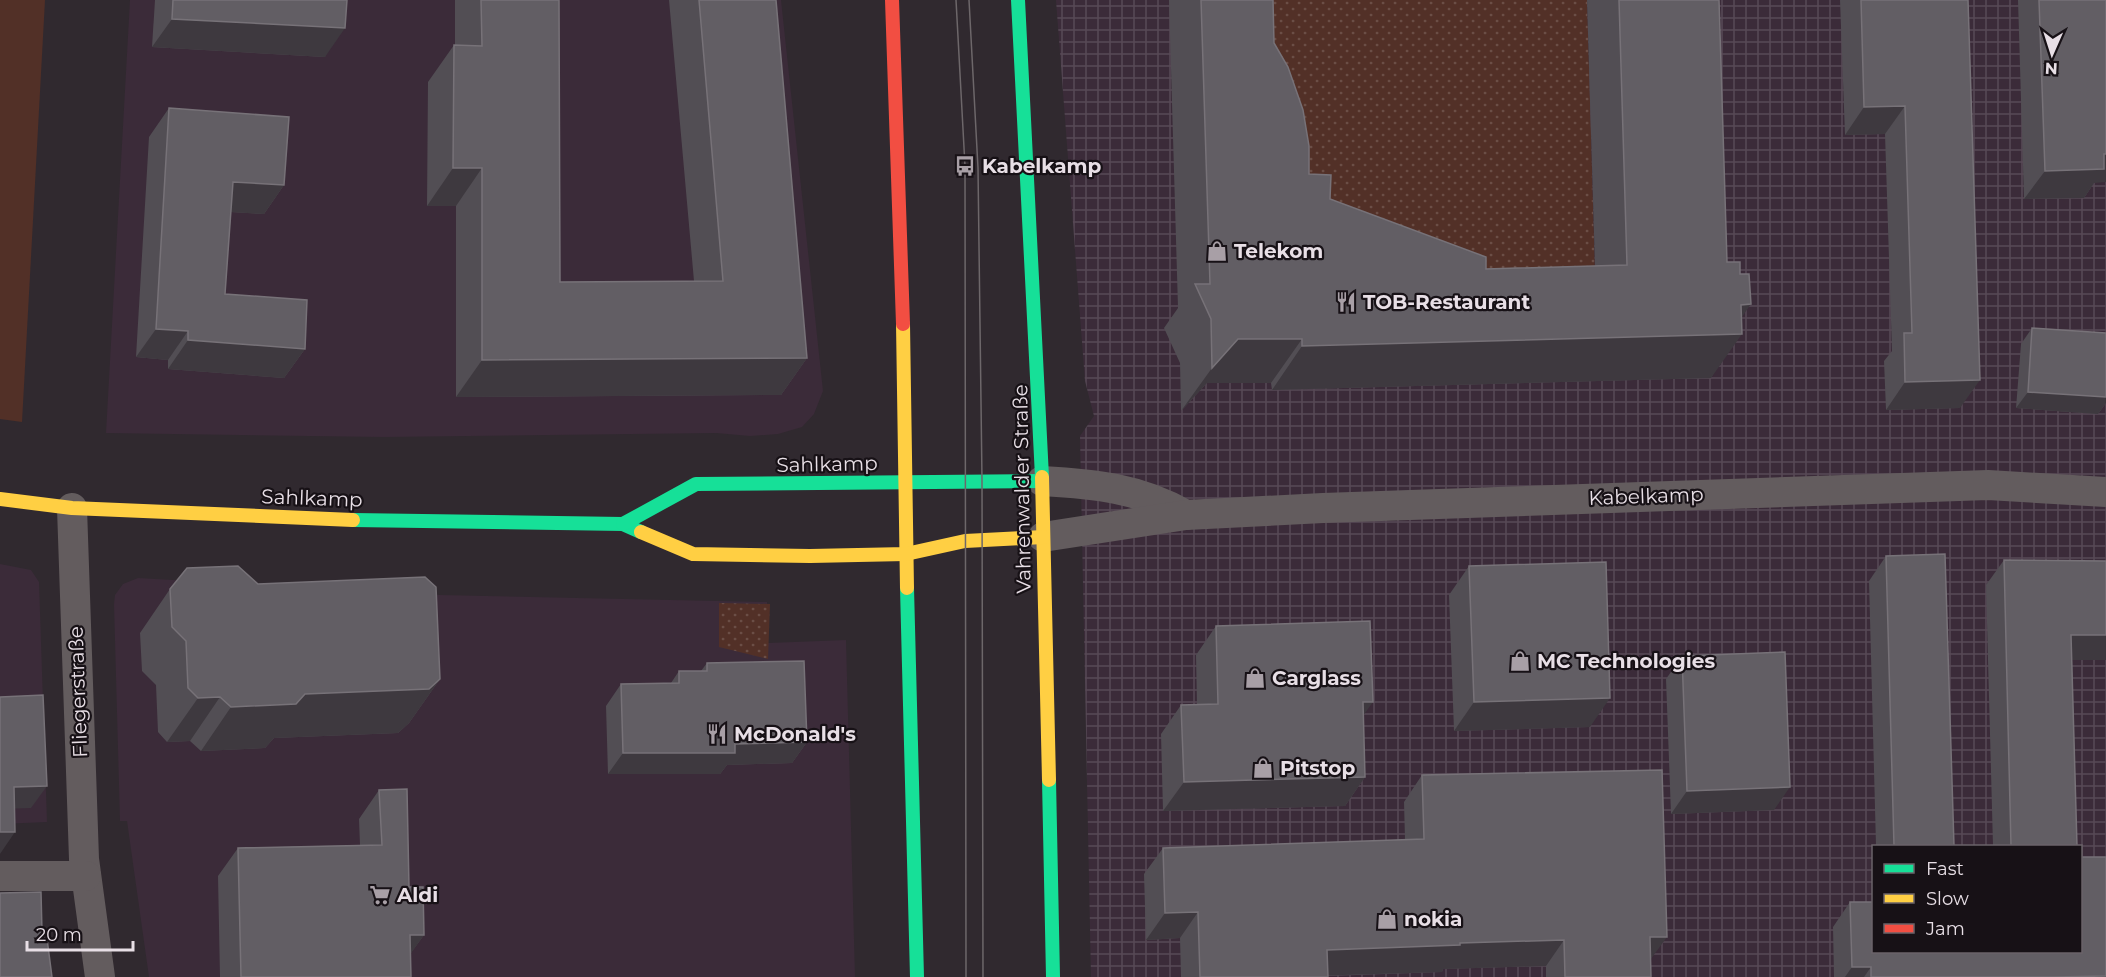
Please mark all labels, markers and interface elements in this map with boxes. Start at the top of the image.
north arrow [2022,24,2082,84]
text: N [2044,59,2058,78]
bus stop icon: Kabelkamp [953,154,977,178]
place label: Kabelkamp [982,154,1102,178]
shop icon: Telekom [1205,239,1229,263]
place label: Telekom [1234,239,1323,263]
restaurant icon: TOB-Restaurant [1334,290,1358,314]
place label: TOB-Restaurant [1363,290,1530,314]
street label: Vahrenwalder Straße [1008,384,1036,594]
street label: Sahlkamp [776,451,878,477]
street label: Kabelkamp [1588,482,1704,510]
street label: Sahlkamp [261,484,363,512]
street label: Fliegerstraße [64,626,92,758]
shop icon: MC Technologies [1508,649,1532,673]
place label: MC Technologies [1537,649,1715,673]
shop icon: Carglass [1243,666,1267,690]
place label: Carglass [1272,666,1361,690]
restaurant icon: McDonald's [705,722,729,746]
place label: McDonald's [734,722,856,746]
shop icon: Pitstop [1251,756,1275,780]
place label: Pitstop [1280,756,1355,780]
legend [1872,845,2082,953]
text: Fast [1926,858,1964,880]
supermarket icon: Aldi [368,883,392,907]
place label: Aldi [396,883,438,907]
text: Slow [1926,888,1969,910]
shop icon: nokia [1375,907,1399,931]
place label: nokia [1404,907,1462,931]
scale bar [27,914,134,952]
text: Jam [1925,918,1965,940]
text: 20 m [36,924,82,946]

